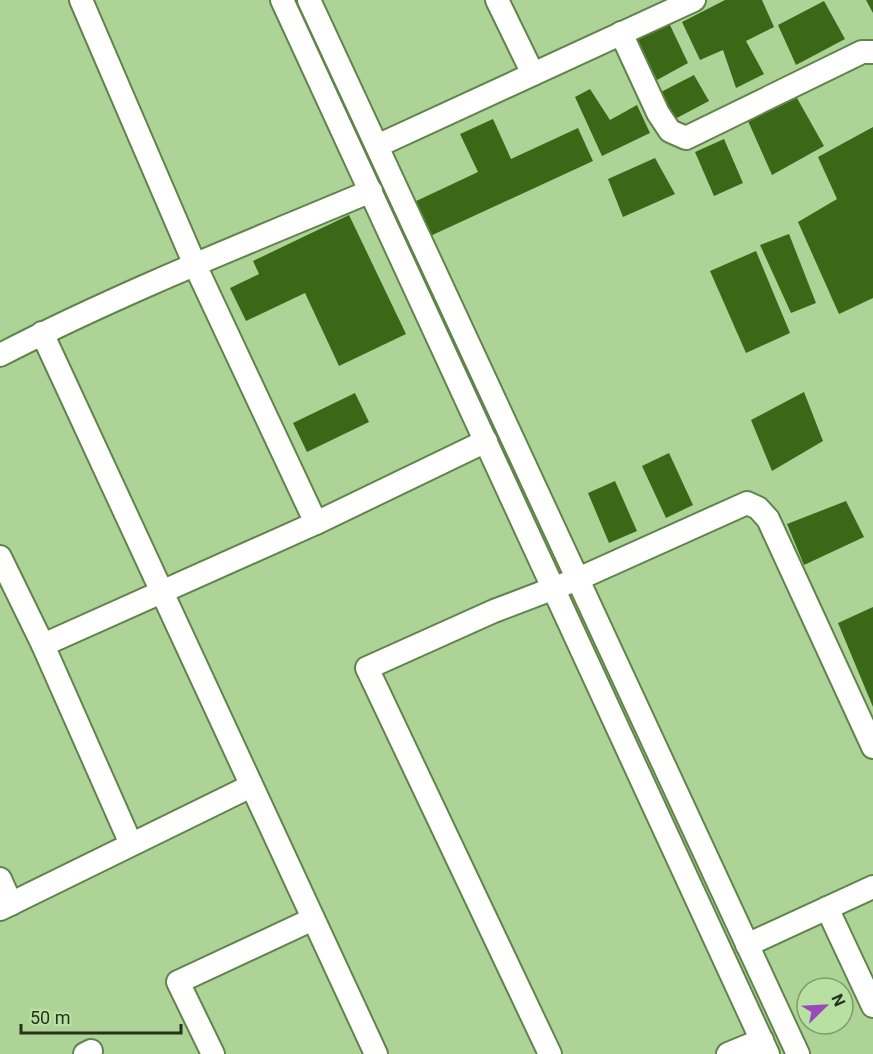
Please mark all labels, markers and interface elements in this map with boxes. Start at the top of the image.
north arrow [795,976,855,1036]
text: N [827,991,849,1009]
scale bar [21,997,182,1035]
text: 50 m [30,1007,70,1028]

